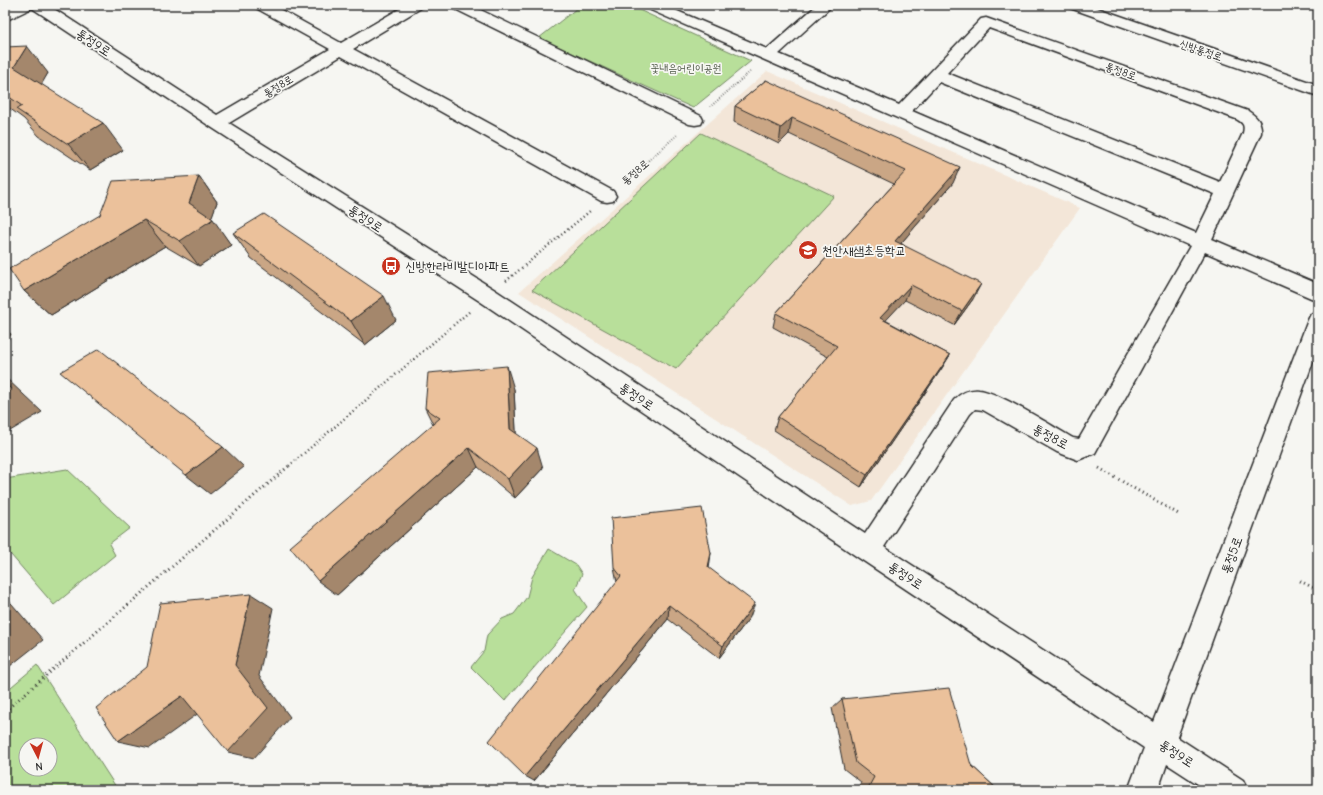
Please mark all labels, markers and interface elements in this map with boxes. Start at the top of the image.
street label: 통정9로 [74,26,114,59]
street label: 신방통정로 [1178,37,1224,64]
street label: 통정8로 [1103,60,1138,83]
park label: 꽃내음어린이공원 [651,62,722,75]
street label: 통정8로 [261,72,296,100]
street label: 통정8로 [619,157,652,188]
street label: 통정9로 [346,202,386,235]
school or university icon: 천안새샘초등학교 [797,239,819,261]
place label: 천안새샘초등학교 [822,243,906,258]
bus stop icon: 신방한라비발디아파트 [380,255,402,277]
place label: 신방한라비발디아파트 [405,259,510,274]
street label: 통정9로 [617,379,657,413]
street label: 통정8로 [1030,421,1071,452]
street label: 통정5로 [1218,535,1245,576]
street label: 통정9로 [886,559,926,592]
north arrow [18,737,58,777]
street label: 통정9로 [1157,737,1197,770]
text: N [35,760,43,773]

